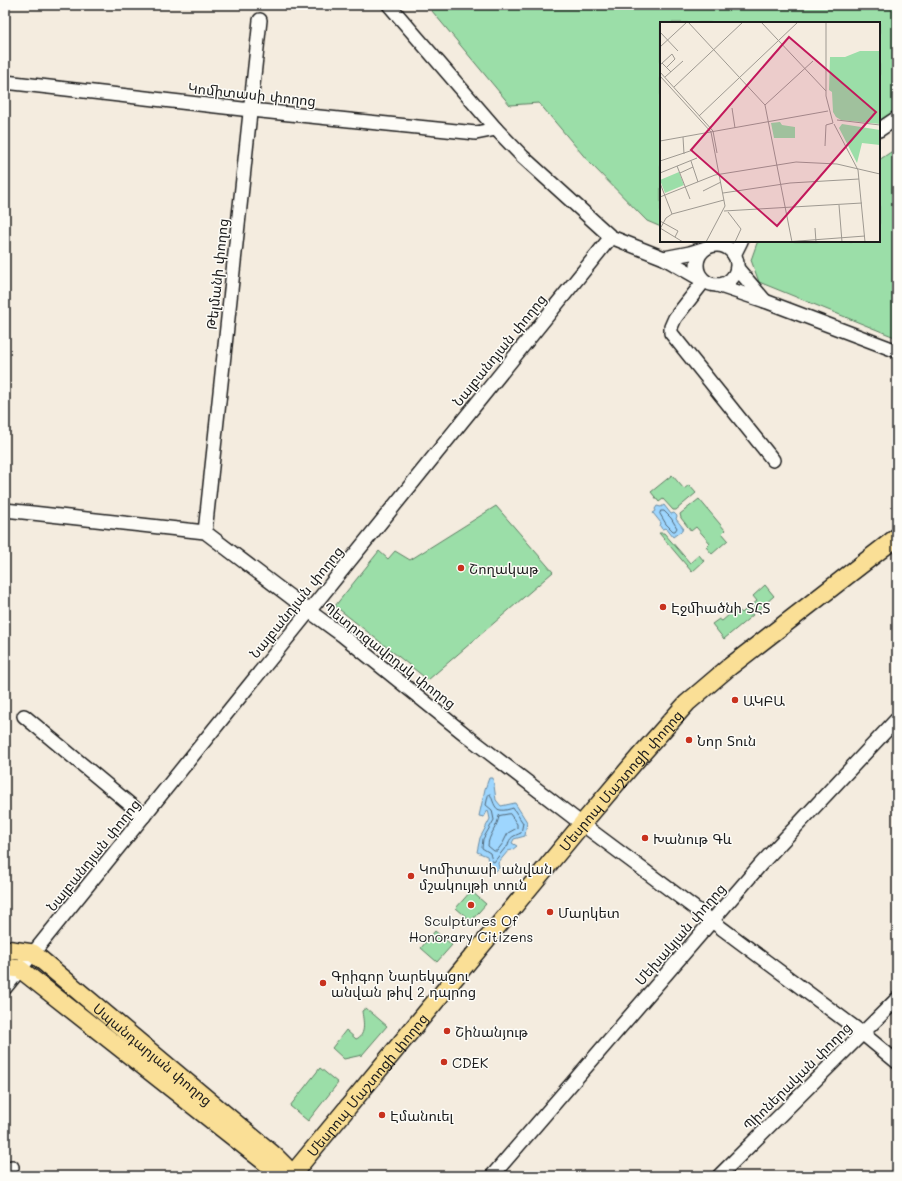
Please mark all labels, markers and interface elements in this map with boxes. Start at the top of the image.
inset map [660,22,880,242]
street label: Կոմիտասի փողոց [187,78,317,110]
street label: Թելմանի փողոց [202,217,232,331]
street label: Նալբանդյան փողոց [448,290,550,410]
street label: Նալբանդյան փողոց [245,542,347,662]
place label: Շողակաթ [469,559,539,578]
marker: Շողակաթ [456,563,466,573]
street label: Պետրոզավոդսկ փողոց [320,597,460,713]
place label: Էջմիածնի ՏՀՏ [671,598,770,617]
marker: Էջմիածնի ՏՀՏ [658,602,668,612]
place label: ԱԿԲԱ [743,691,785,710]
marker: ԱԿԲԱ [730,695,740,705]
street label: Մեսրոպ Մաշտոցի փողոց [554,705,686,855]
place label: Նոր Տուն [697,731,756,750]
marker: Նոր Տուն [684,735,694,745]
street label: Նալբանդյան փողոց [42,795,144,915]
place label: Խանութ Գև [653,829,732,848]
marker: Խանութ Գև [640,833,650,843]
place label: Կոմիտասի անվան մշակույթի տուն [419,859,552,894]
marker: Կոմիտասի անվան մշակույթի տուն [406,871,416,881]
street label: Մեխակյան փողոց [630,879,730,989]
marker: Sculptures Of Honorary Citizens [466,900,476,910]
place label: Մարկետ [558,903,620,922]
marker: Մարկետ [545,907,555,917]
place label: Sculptures Of Honorary Citizens [409,911,533,946]
place label: Գրիգոր Նարեկացու անվան թիվ 2 դպրոց [331,966,476,1001]
marker: Գրիգոր Նարեկացու անվան թիվ 2 դպրոց [318,978,328,988]
street label: Սպանդարյան փողոց [89,998,217,1109]
street label: Մեսրոպ Մաշտոցի փողոց [302,1009,432,1160]
street label: Պիոներական փողոց [739,1018,855,1134]
place label: Շինանյութ [455,1022,529,1041]
marker: Շինանյութ [442,1026,452,1036]
place label: CDEK [452,1053,489,1072]
marker: CDEK [439,1057,449,1067]
place label: Էմանուել [390,1106,454,1125]
marker: Էմանուել [377,1110,387,1120]

